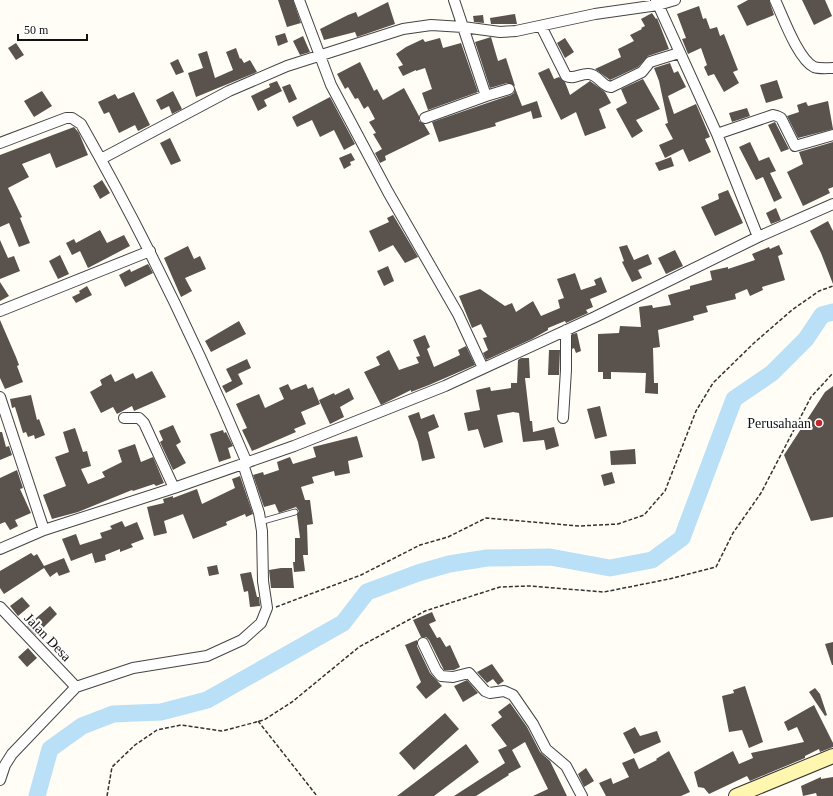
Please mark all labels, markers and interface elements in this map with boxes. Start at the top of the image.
scale bar [18,16,87,42]
text: 50 m [24,23,49,37]
place label: Perusahaan [747,416,811,431]
marker: Perusahaan [814,418,824,428]
street label: Jalan Desa [21,610,75,665]

